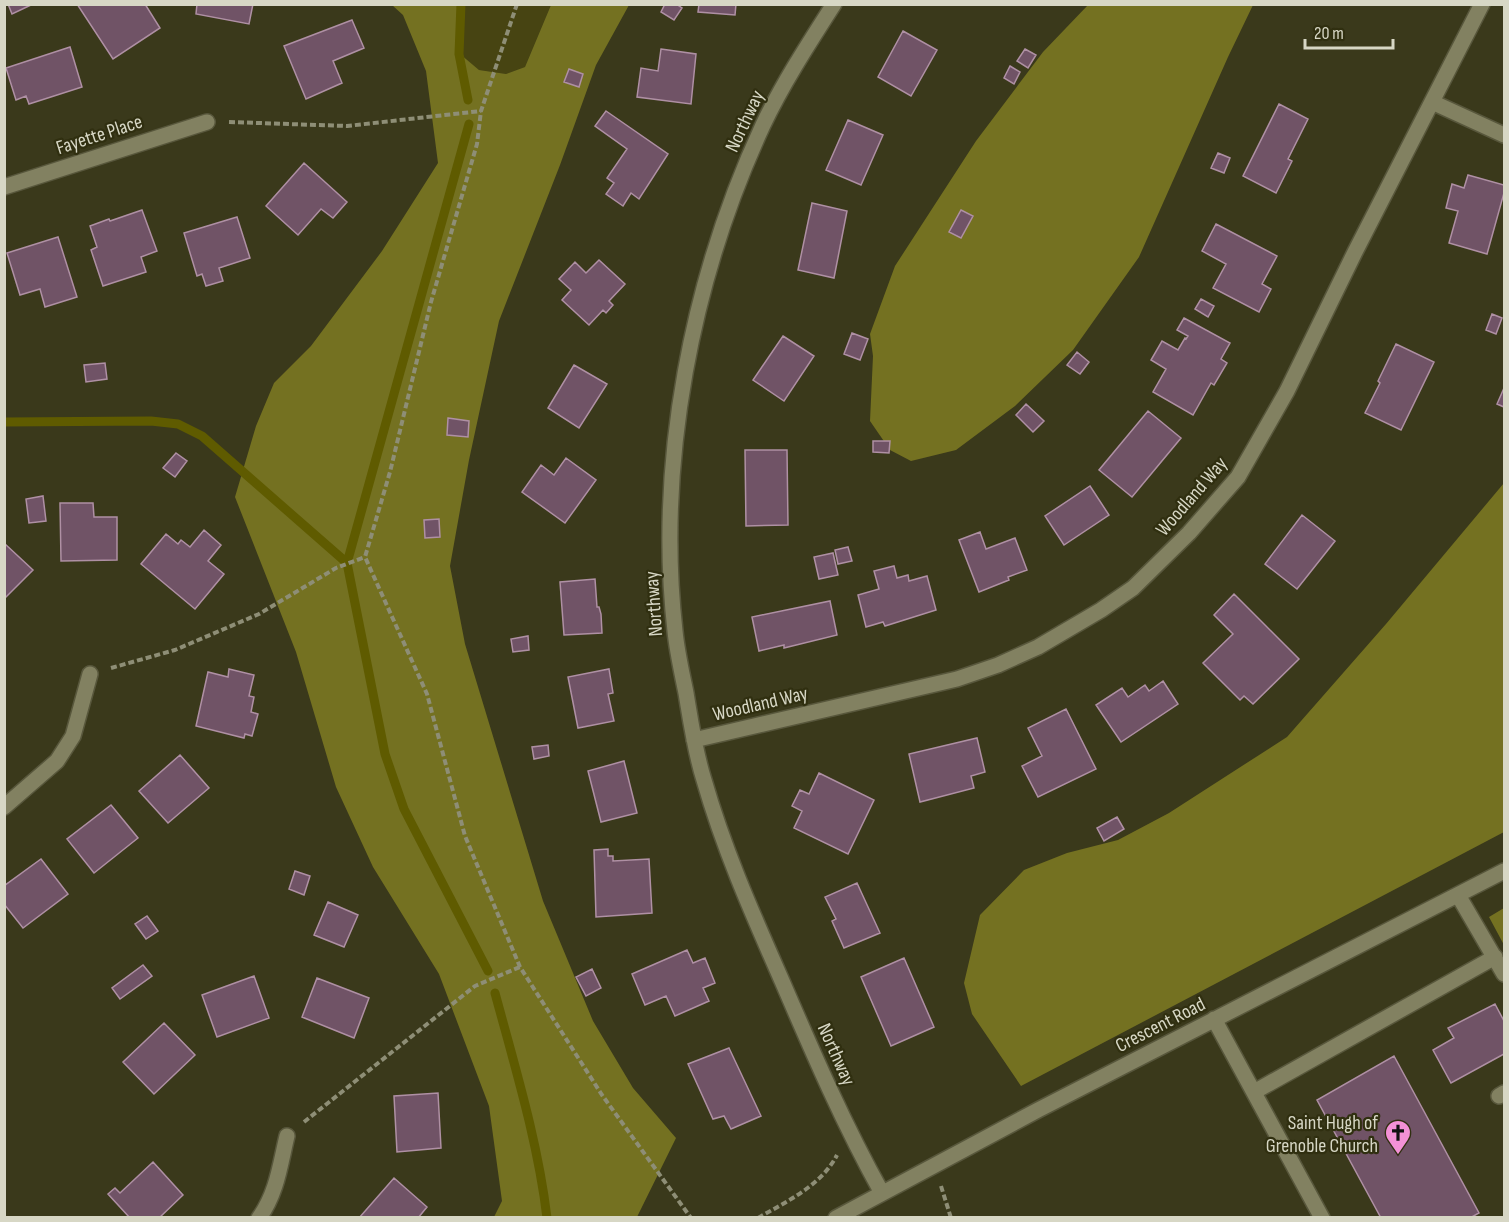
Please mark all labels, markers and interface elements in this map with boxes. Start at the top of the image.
scale bar [1305,12,1394,50]
text: 20 m [1314,23,1344,44]
street label: Northway [720,86,770,156]
street label: Fayette Place [53,110,146,160]
street label: Woodland Way [1151,452,1233,541]
street label: Northway [640,570,668,637]
street label: Woodland Way [710,681,810,727]
street label: Crescent Road [1112,992,1209,1058]
street label: Northway [812,1020,860,1089]
place label: Saint Hugh of Grenoble Church [1266,1111,1378,1158]
church icon: Saint Hugh of Grenoble Church [1383,1118,1413,1156]

